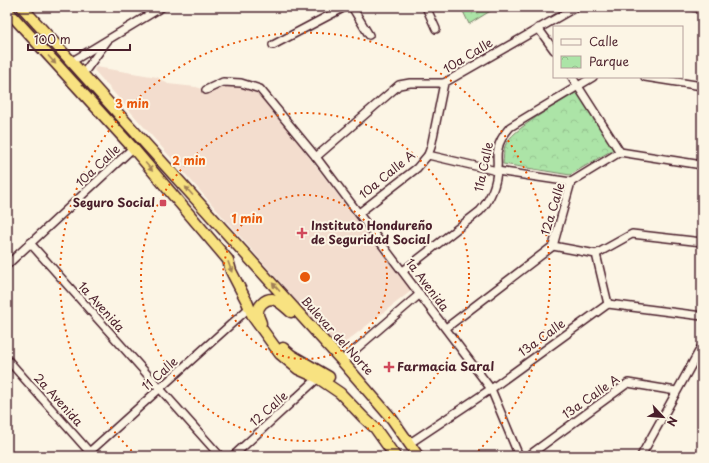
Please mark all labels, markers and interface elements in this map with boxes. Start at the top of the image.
scale bar [28,26,130,52]
legend [553,26,683,78]
text: 100 m [34,30,71,48]
text: Calle [589,32,619,50]
street label: 10a Calle [439,33,496,77]
text: Parque [589,52,629,70]
one-way arrow [47,55,56,65]
text: 3 min [115,94,149,112]
street label: 10a Calle [71,140,124,191]
street label: 11a Calle [469,140,497,193]
street label: 10a Calle A [354,146,418,203]
text: 2 min [172,151,206,169]
one-way arrow [144,161,153,172]
street label: 12a Calle [535,180,569,237]
one-way arrow [184,186,193,196]
place label: Seguro Social [73,193,155,211]
marker: Seguro Social [158,198,168,208]
text: 1 min [231,209,263,227]
place label: Instituto Hondureño de Seguridad Social [311,216,432,248]
marker: Instituto Hondureño de Seguridad Social [296,227,308,239]
street label: 1a Avenida [402,254,454,315]
one-way arrow [227,262,233,274]
centre of rings [298,270,312,284]
street label: 1a Avenida [74,277,130,336]
one-way arrow [272,283,281,292]
street label: Bulevar del Norte [297,292,378,379]
street label: 13a Calle [514,314,569,360]
street label: 11 Calle [137,352,182,394]
place label: Farmacia Saral [397,357,494,375]
marker: Farmacia Saral [384,362,394,372]
street label: 2a Avenida [30,369,88,430]
street label: 13a Calle A [558,370,623,423]
street label: 12 Calle [245,386,292,430]
north arrow [643,397,683,437]
text: N [663,414,682,430]

